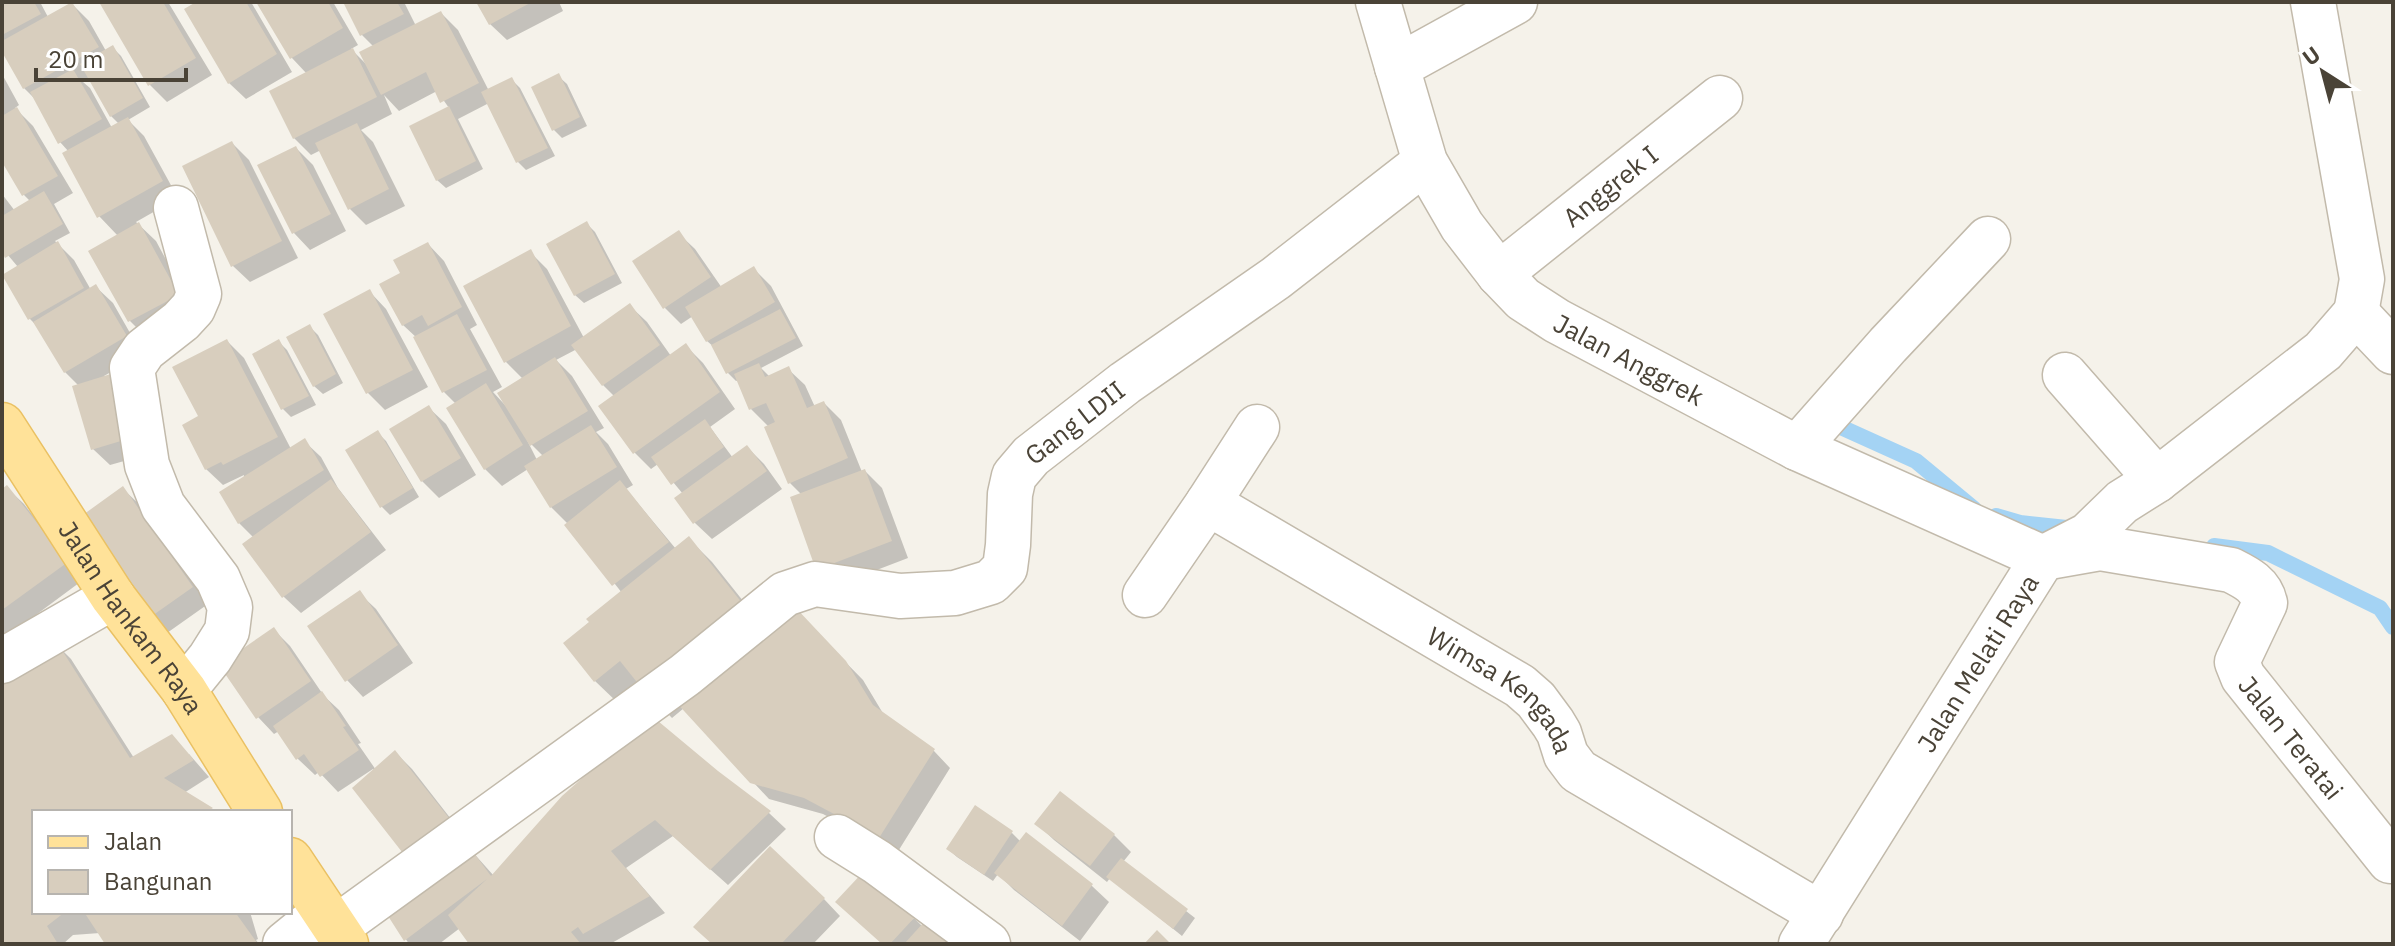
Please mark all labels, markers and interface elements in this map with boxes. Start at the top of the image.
scale bar [36,32,186,82]
north arrow [2283,32,2363,112]
text: U [2296,39,2326,72]
text: 20 m [48,43,103,75]
street label: Anggrek I [1555,137,1665,234]
street label: Jalan Anggrek [1548,305,1710,413]
street label: Gang LDII [1018,373,1132,472]
street label: Jalan Hankam Raya [51,514,212,720]
street label: Jalan Melati Raya [1909,567,2046,758]
street label: Wimsa Kengada [1421,618,1581,758]
street label: Jalan Teratai [2231,668,2351,806]
legend [32,810,292,914]
text: Jalan [104,825,162,857]
text: Bangunan [104,865,212,897]

